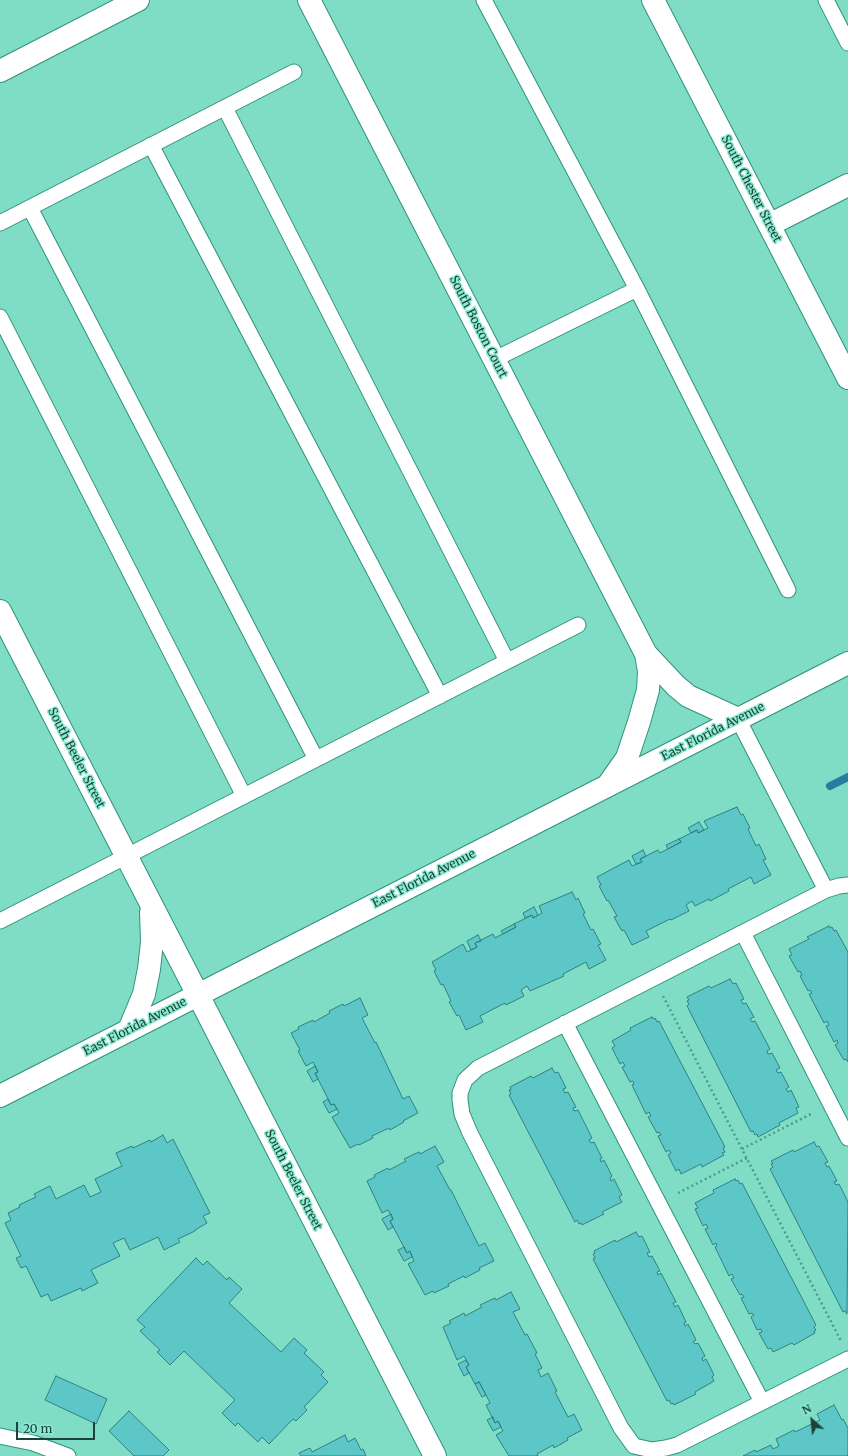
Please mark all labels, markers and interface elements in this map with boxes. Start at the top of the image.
street label: South Chester Street [718,133,784,245]
street label: South Boston Court [446,274,510,380]
street label: East Florida Avenue [659,700,767,764]
street label: South Beeler Street [44,705,108,811]
street label: East Florida Avenue [370,847,478,911]
street label: East Florida Avenue [81,995,189,1059]
street label: South Beeler Street [261,1127,325,1233]
north arrow [792,1400,832,1440]
text: N [799,1401,814,1418]
scale bar [18,1414,97,1440]
text: 20 m [23,1421,52,1436]

